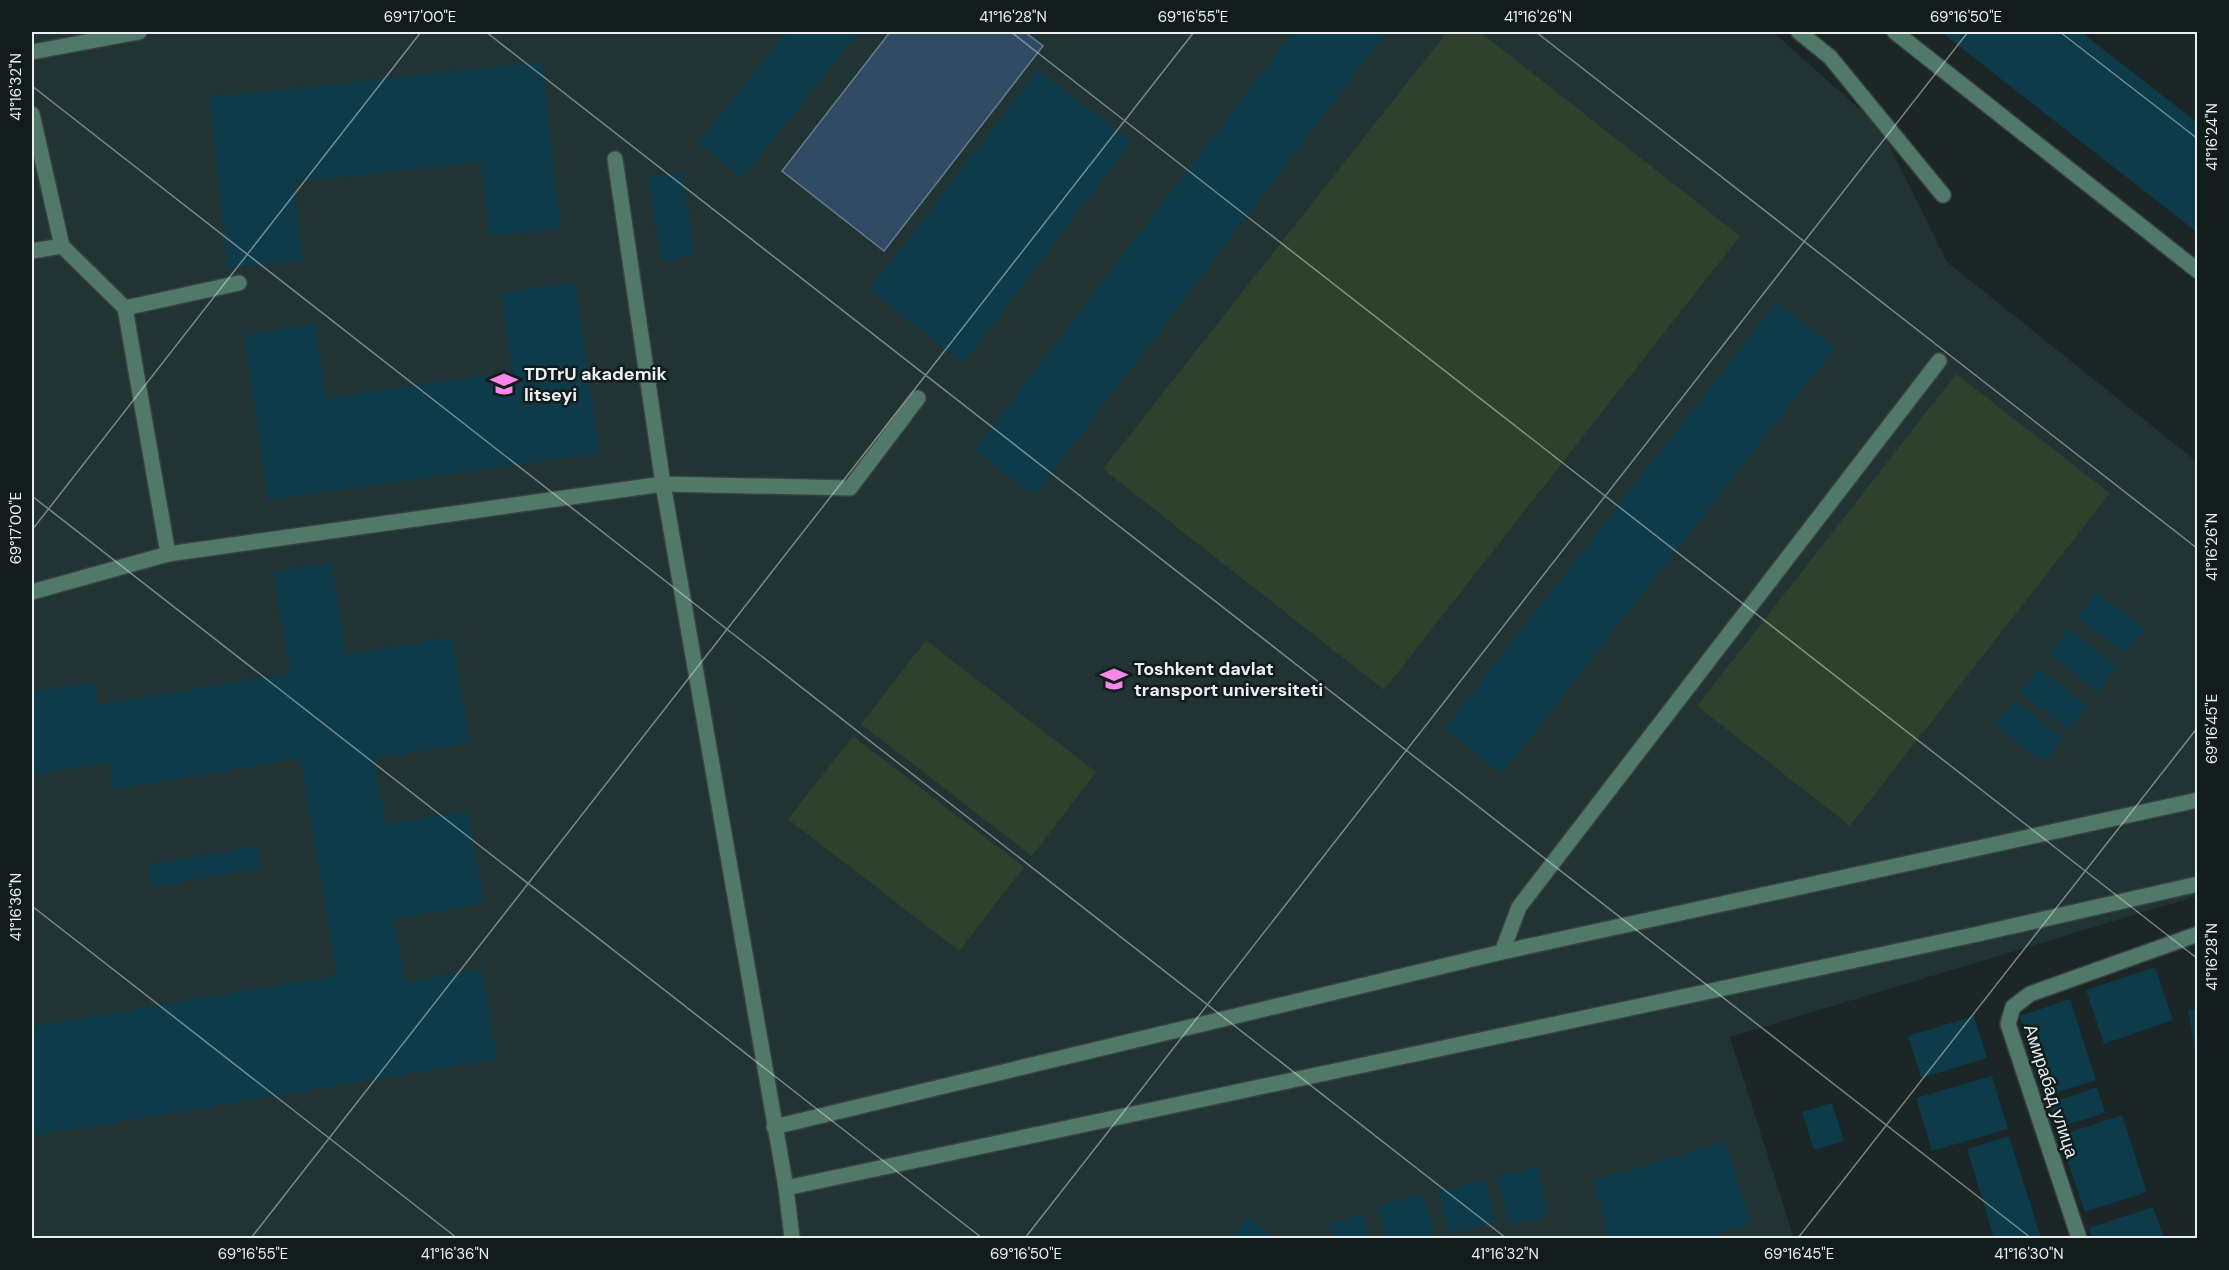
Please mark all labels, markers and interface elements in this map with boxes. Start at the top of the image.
text: 69°17'00"E [384,7,456,27]
text: 41°16'28"N [979,7,1047,27]
text: 69°16'55"E [1158,7,1228,27]
text: 41°16'26"N [1504,7,1572,27]
text: 69°16'50"E [1930,7,2002,27]
text: 41°16'32"N [6,53,26,121]
text: 41°16'24"N [2202,103,2222,171]
place label: TDTrU akademik litseyi [524,362,668,407]
school or university icon: TDTrU akademik litseyi [489,369,519,399]
text: 69°17'00"E [6,492,26,564]
text: 41°16'26"N [2202,513,2222,581]
place label: Toshkent davlat transport universiteti [1134,657,1323,702]
school or university icon: Toshkent davlat transport universiteti [1099,664,1129,694]
text: 69°16'45"E [2202,694,2222,764]
text: 41°16'36"N [6,873,26,941]
text: 41°16'28"N [2202,923,2222,991]
street label: Амирабад улица [2018,1021,2084,1162]
text: 69°16'55"E [218,1244,288,1264]
text: 41°16'36"N [421,1244,489,1264]
text: 69°16'50"E [990,1244,1062,1264]
text: 41°16'32"N [1471,1244,1539,1264]
text: 69°16'45"E [1764,1244,1834,1264]
text: 41°16'30"N [1994,1244,2064,1264]

